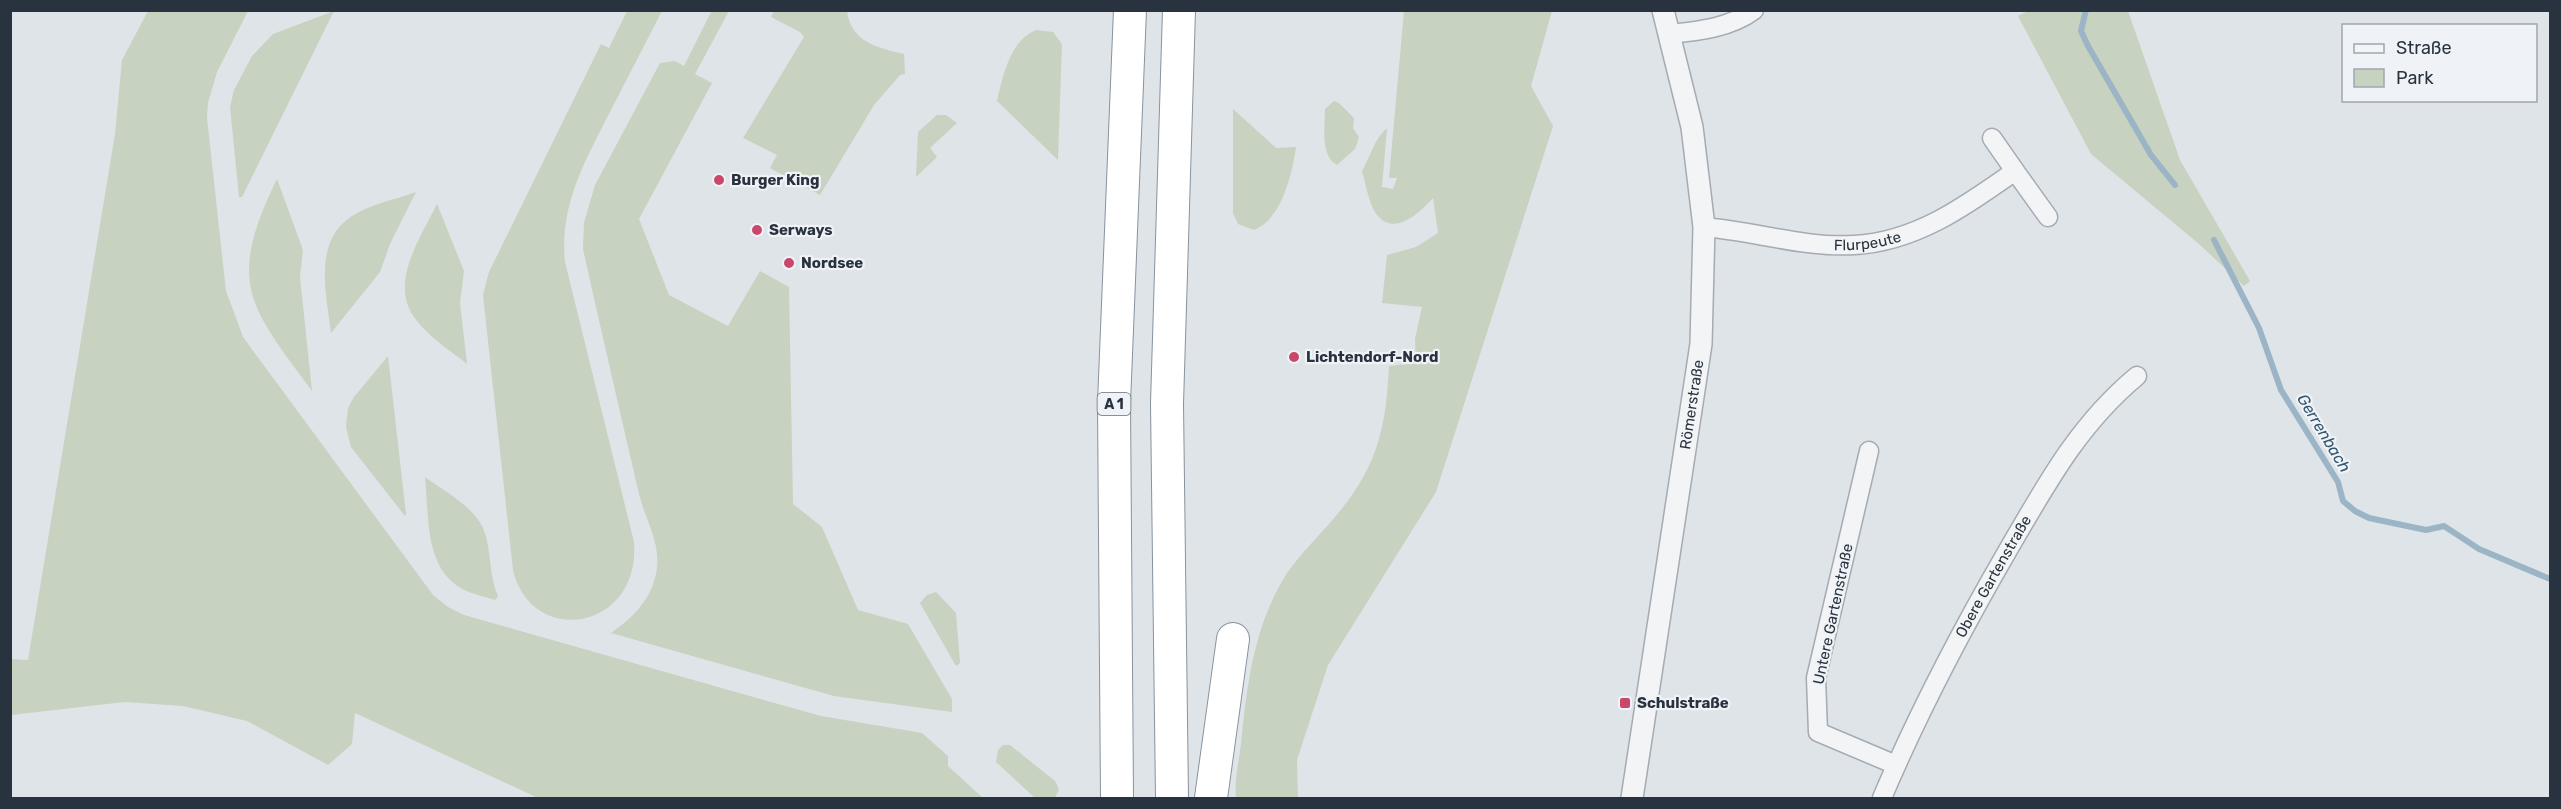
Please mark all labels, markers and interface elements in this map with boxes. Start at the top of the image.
legend [2342,24,2537,102]
text: Straße [2396,37,2452,59]
text: Park [2396,67,2434,89]
place label: Burger King [731,171,819,189]
marker: Burger King [712,173,726,187]
place label: Serways [769,221,833,239]
marker: Serways [750,223,764,237]
street label: Flurpeute [1834,228,1903,254]
place label: Nordsee [801,254,863,272]
marker: Nordsee [782,256,796,270]
place label: Lichtendorf-Nord [1306,348,1438,366]
marker: Lichtendorf-Nord [1287,350,1301,364]
street label: Römerstraße [1676,358,1707,451]
water label: Gerrenbach [2293,390,2355,476]
road number: A 1 [1098,393,1130,415]
street label: Obere Gartenstraße [1952,512,2035,641]
street label: Untere Gartenstraße [1809,542,1857,686]
place label: Schulstraße [1637,694,1729,712]
marker: Schulstraße [1618,696,1632,710]

